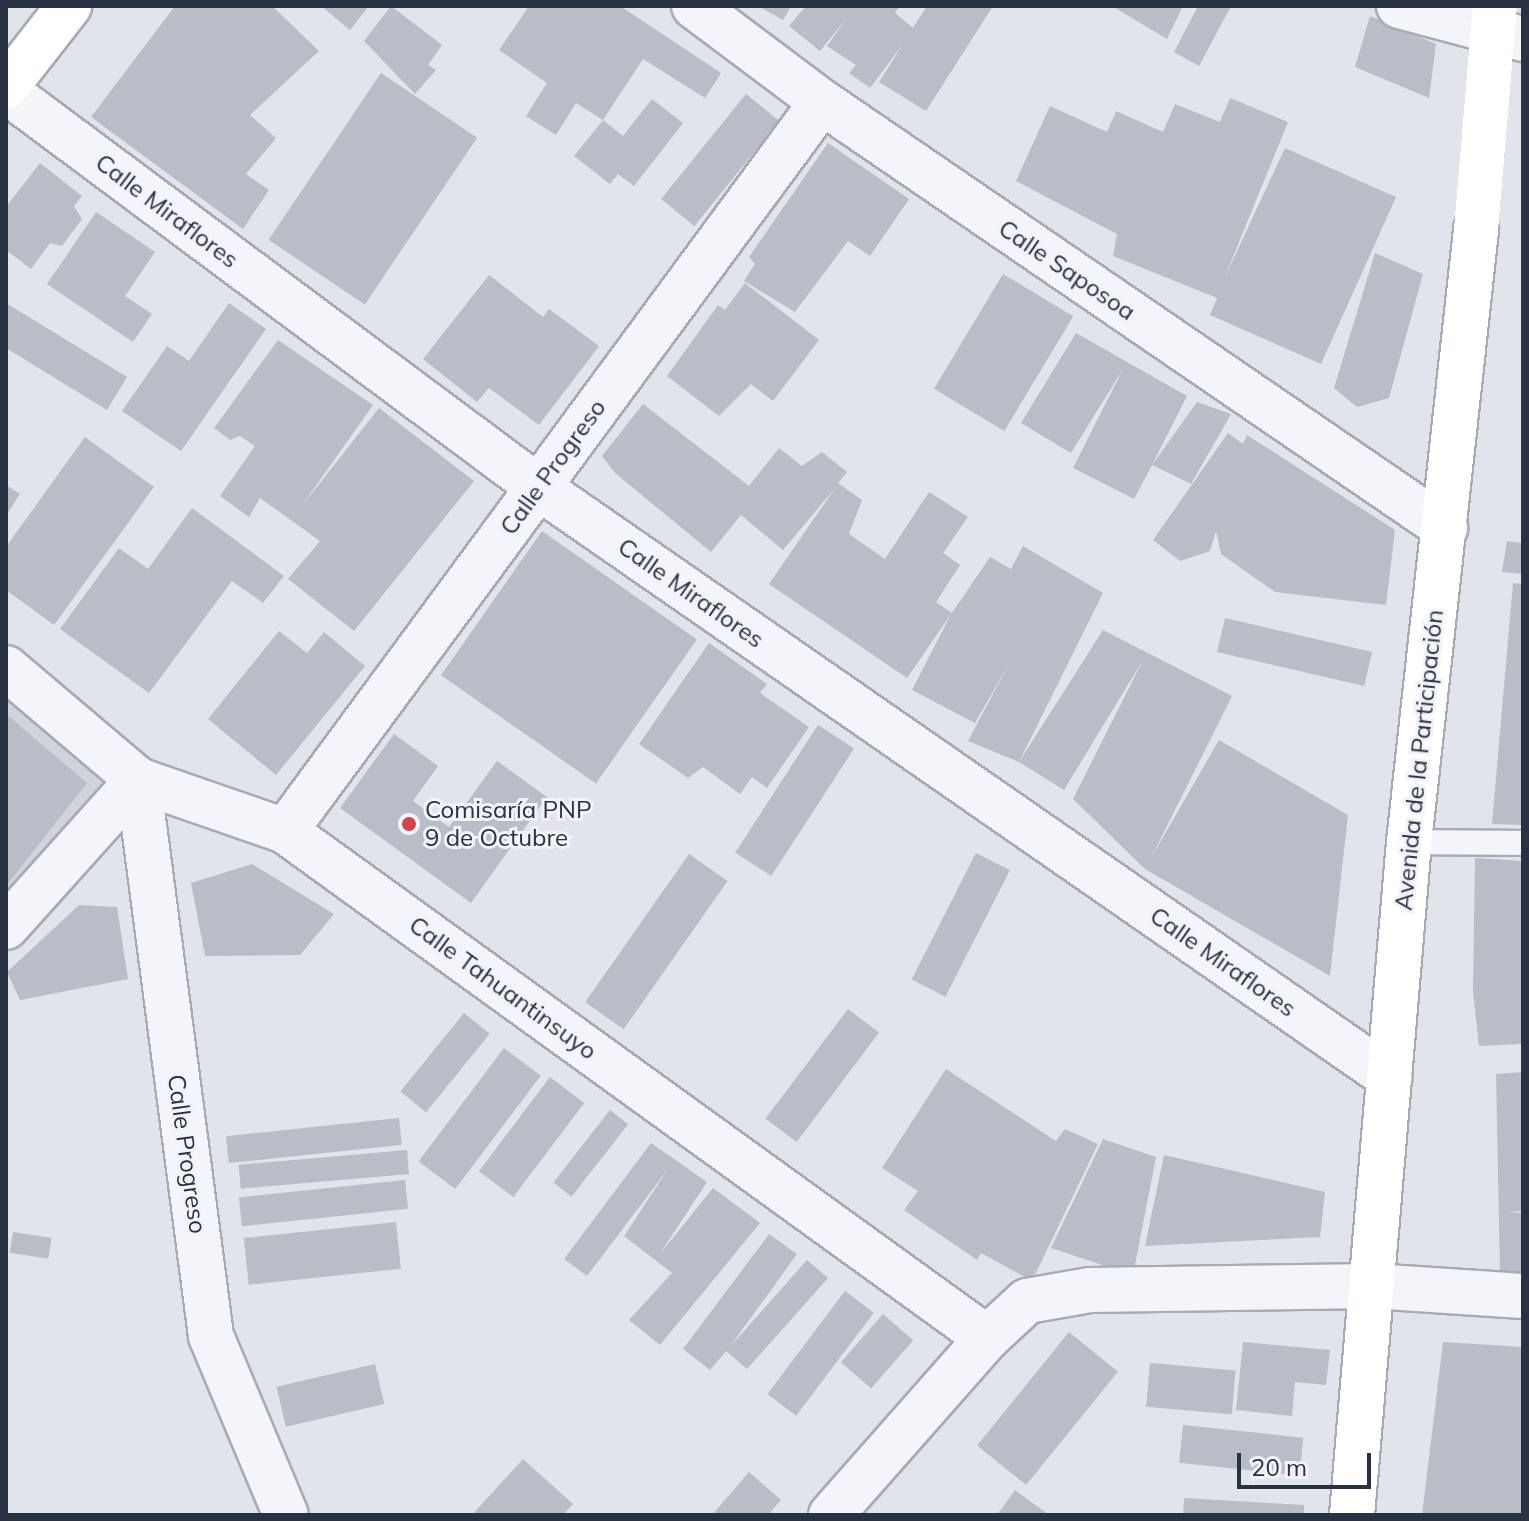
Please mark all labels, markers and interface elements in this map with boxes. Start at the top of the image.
street label: Calle Miraflores [90,148,244,274]
street label: Calle Saposoa [993,214,1141,326]
street label: Calle Progreso [494,394,612,540]
street label: Calle Miraflores [612,532,770,654]
street label: Avenida de la Participación [1389,608,1449,912]
place label: Comisaría PNP 9 de Octubre [425,796,592,852]
marker: Comisaría PNP 9 de Octubre [400,815,418,833]
street label: Calle Miraflores [1144,901,1302,1023]
street label: Calle Tahuantinsuyo [404,910,602,1066]
street label: Calle Progreso [162,1073,212,1235]
scale bar [1241,1437,1375,1487]
text: 20 m [1251,1452,1307,1482]

